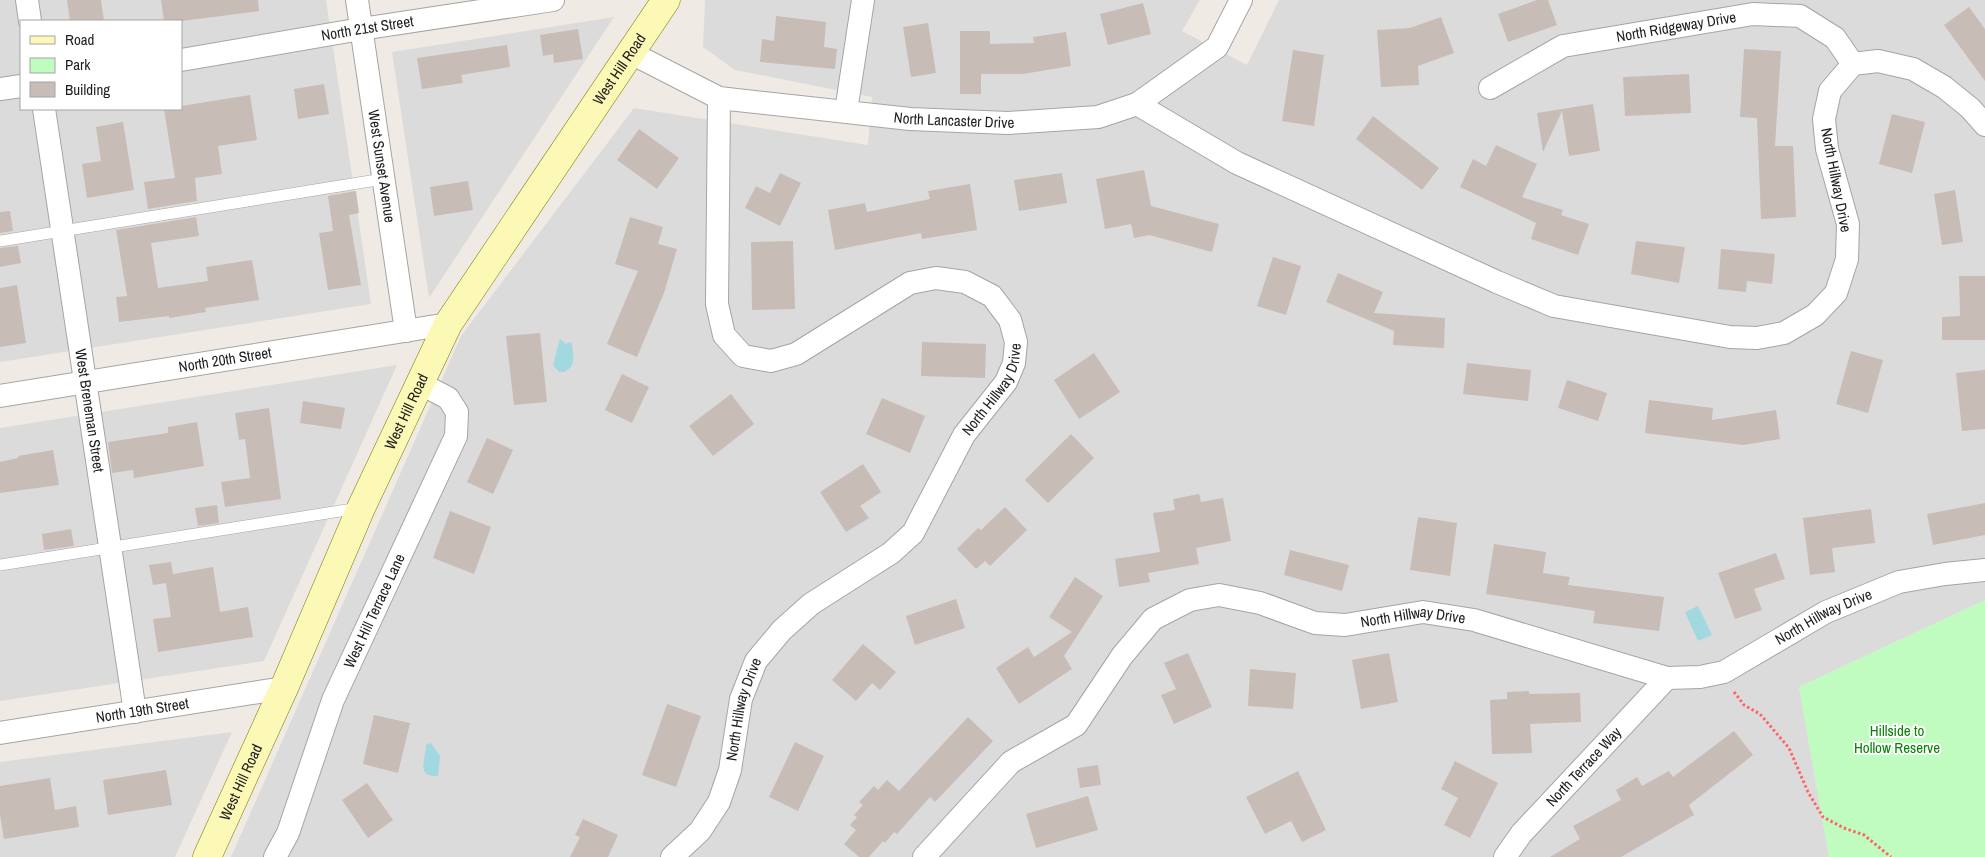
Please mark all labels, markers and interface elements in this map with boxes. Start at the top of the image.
street label: North Ridgeway Drive [1615,6,1738,47]
street label: North 21st Street [320,10,415,46]
legend [20,20,182,110]
text: Road [65,29,94,50]
street label: West Hill Road [587,29,651,109]
text: Park [65,54,91,75]
text: Building [65,79,110,100]
street label: North Lancaster Drive [893,106,1015,133]
street label: West Sunset Avenue [363,108,401,224]
street label: North Hillway Drive [1816,126,1857,234]
street label: North 20th Street [177,341,274,377]
street label: North Hillway Drive [957,342,1026,440]
street label: West Breneman Street [70,347,110,474]
street label: West Hill Road [379,370,433,453]
street label: West Hill Terrace Lane [338,550,410,671]
street label: North Hillway Drive [1771,583,1875,650]
street label: North Hillway Drive [1359,601,1467,632]
street label: North Hillway Drive [721,654,766,762]
street label: North 19th Street [94,692,191,728]
park label: Hillside to Hollow Reserve [1854,720,1940,758]
street label: North Terrace Way [1541,721,1627,811]
street label: West Hill Road [214,741,267,824]

